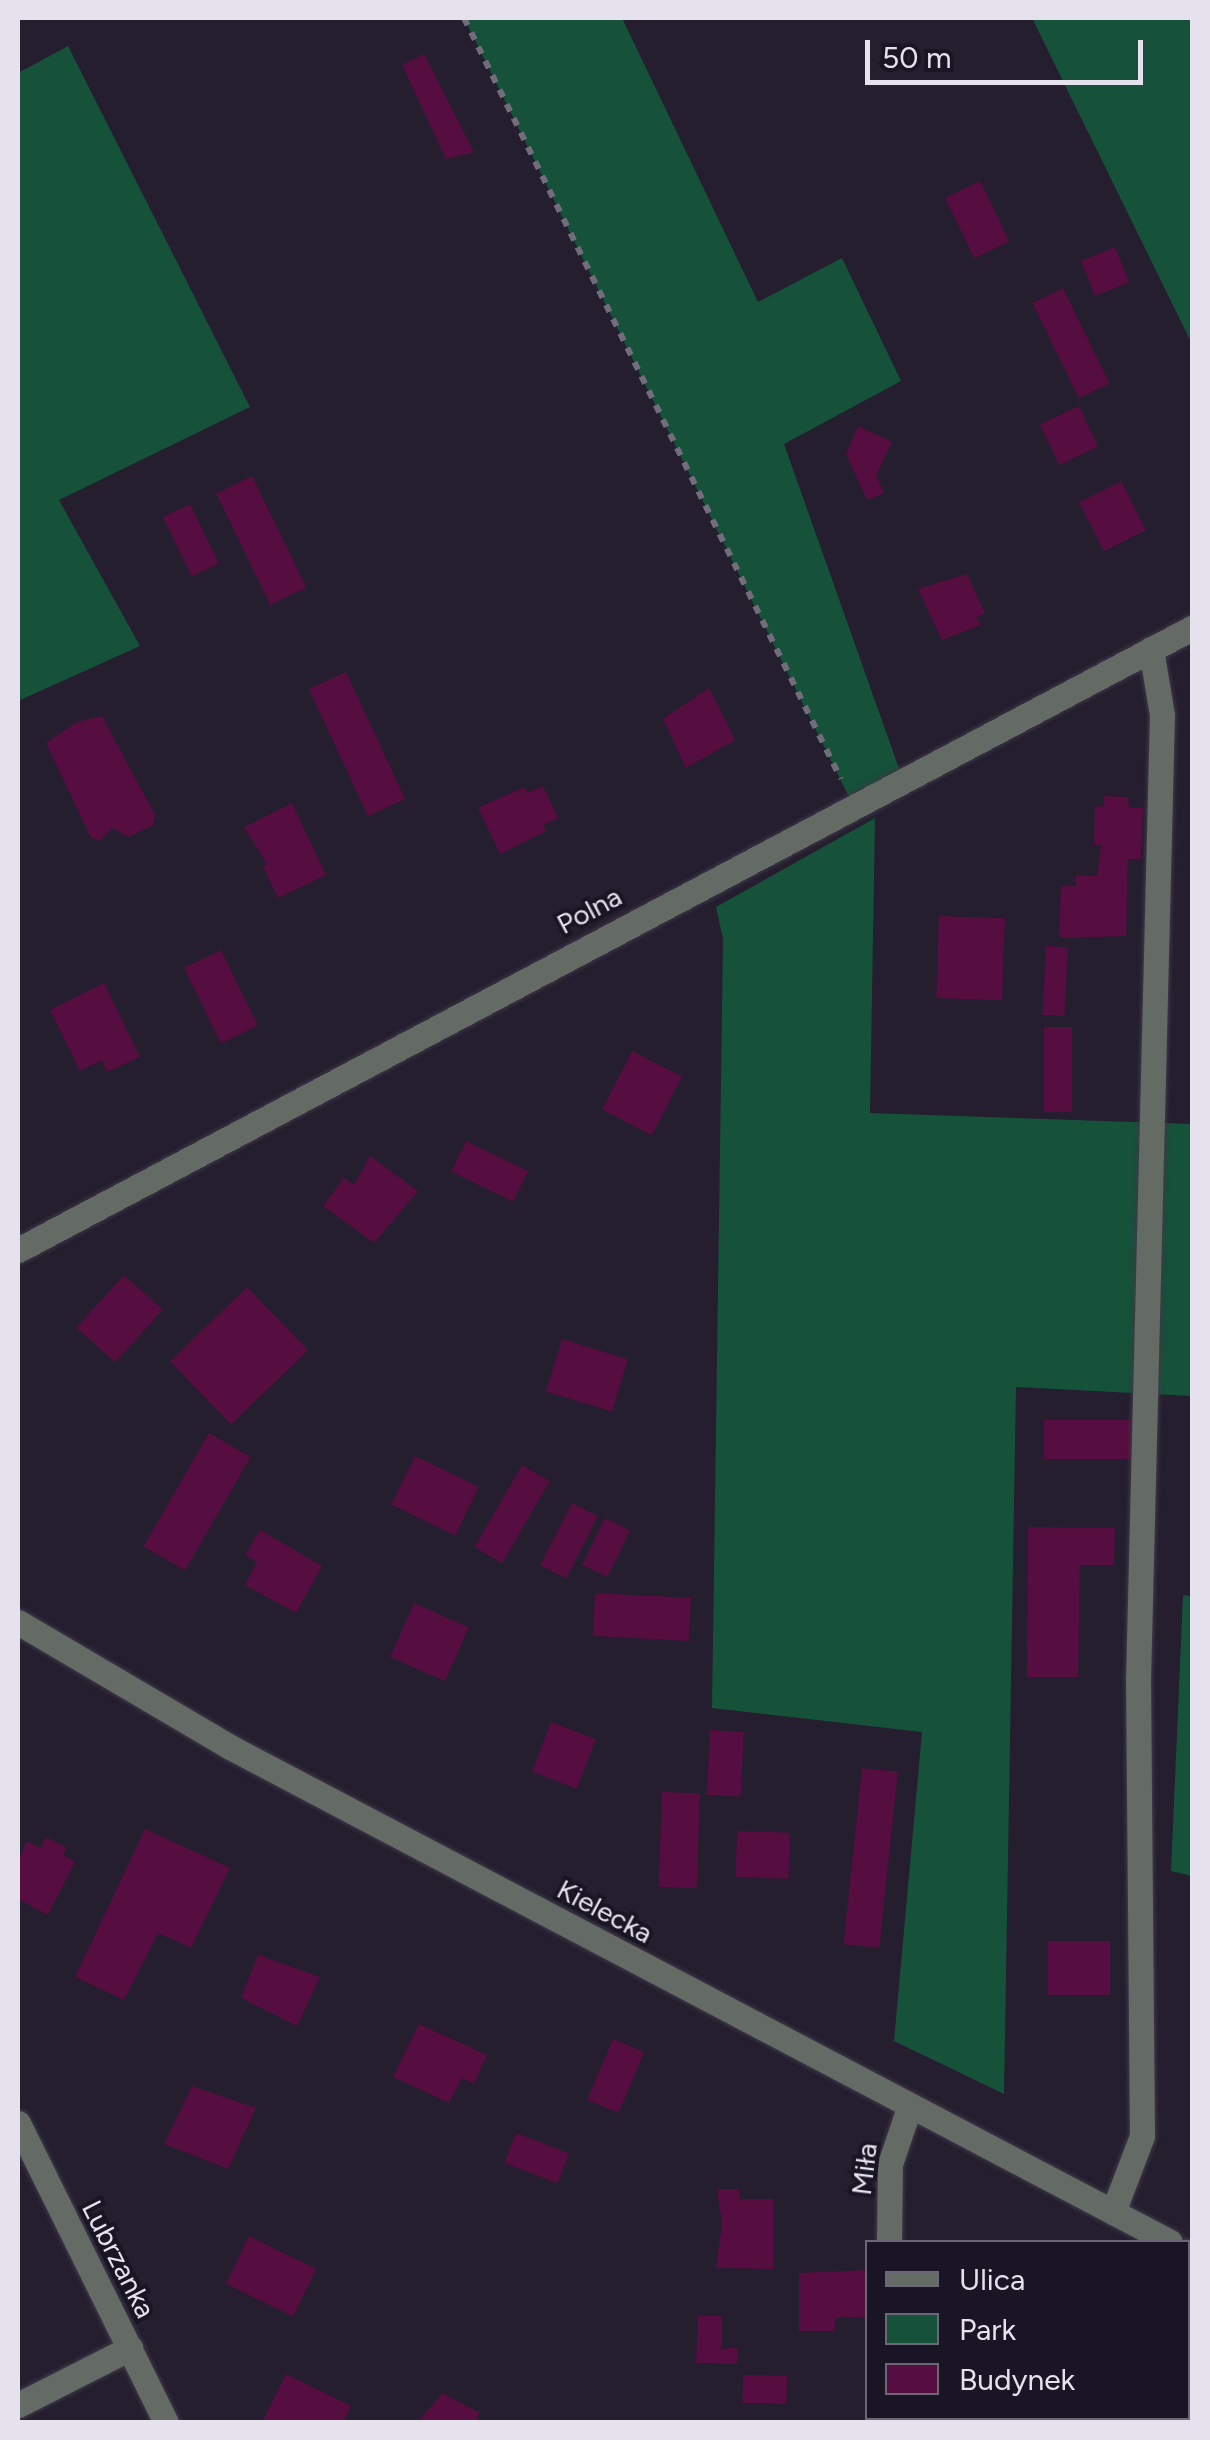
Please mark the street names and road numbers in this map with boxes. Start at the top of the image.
street label: Polna [551,879,627,941]
street label: Kielecka [552,1872,658,1950]
street label: Miła [844,2141,884,2197]
street label: Lubrzanka [75,2195,163,2323]

